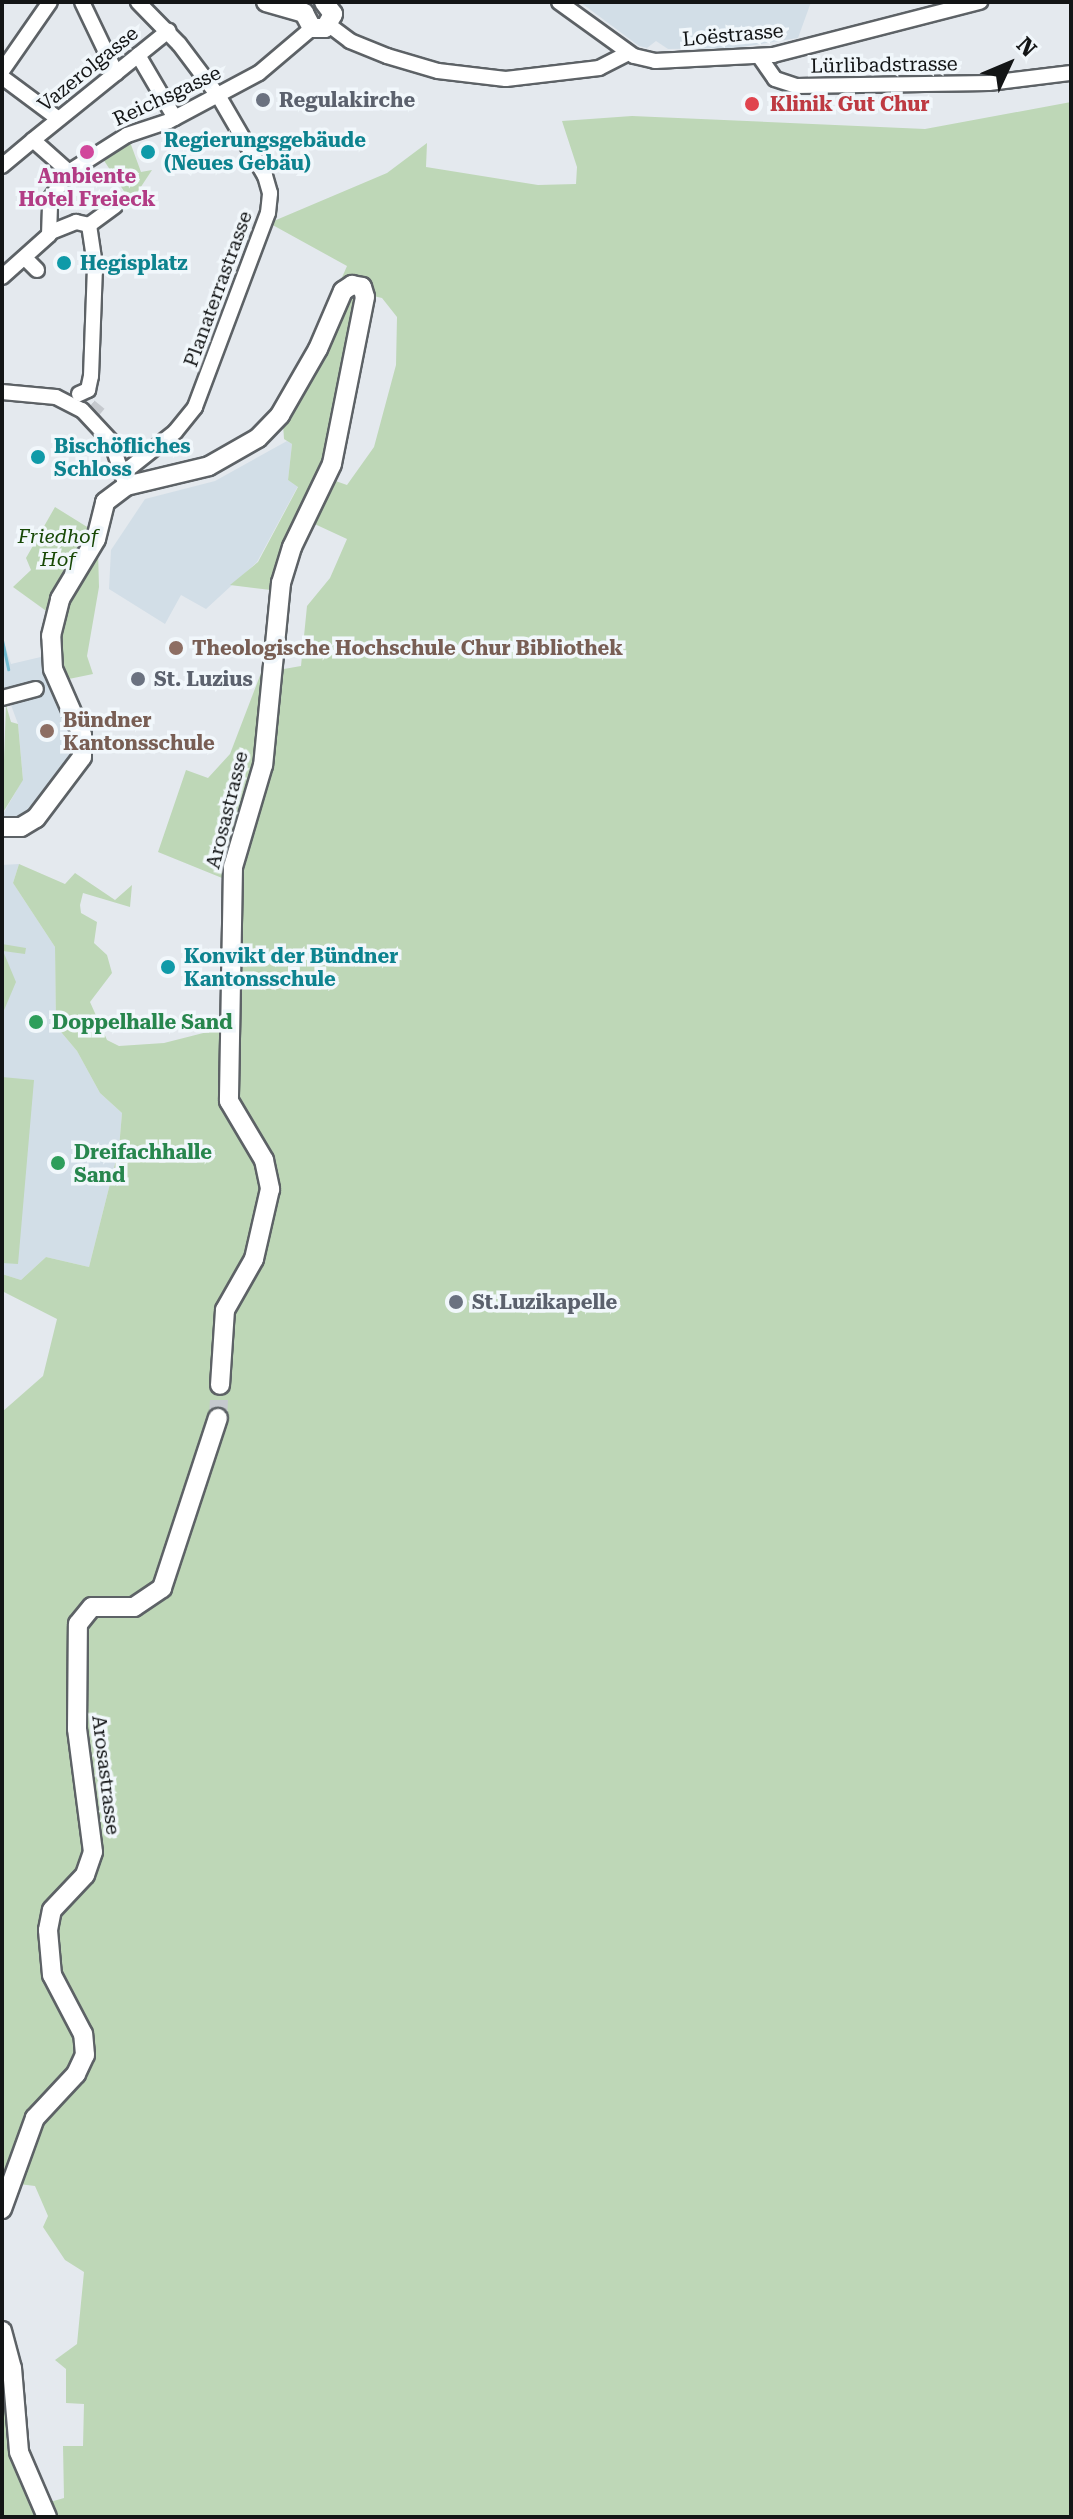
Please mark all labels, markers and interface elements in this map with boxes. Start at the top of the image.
street label: Loëstrasse [681,19,785,51]
street label: Vazerolgasse [33,21,143,117]
north arrow [969,24,1049,104]
text: N [1012,32,1041,62]
street label: Lürlibadstrasse [810,52,958,78]
street label: Reichsgasse [109,61,225,131]
place label: Regulakirche [279,88,415,112]
marker: Regulakirche [254,91,272,109]
place label: Klinik Gut Chur [770,92,930,116]
marker: Klinik Gut Chur [741,93,763,115]
place label: Regierungsgebäude (Neues Gebäu) [164,128,366,175]
marker: Ambiente Hotel Freieck [78,143,96,161]
marker: Regierungsgebäude (Neues Gebäu) [139,143,157,161]
place label: Ambiente Hotel Freieck [18,164,156,211]
street label: Planaterrastrasse [179,208,257,370]
place label: Hegisplatz [80,251,188,275]
marker: Hegisplatz [55,254,73,272]
place label: Bischöfliches Schloss [54,434,191,481]
marker: Bischöfliches Schloss [29,448,47,466]
park label: Friedhof Hof [18,524,98,571]
place label: Theologische Hochschule Chur Bibliothek [192,636,623,660]
marker: Theologische Hochschule Chur Bibliothek [167,639,185,657]
place label: St. Luzius [154,667,253,691]
marker: St. Luzius [129,670,147,688]
place label: Bündner Kantonsschule [63,708,215,755]
marker: Bündner Kantonsschule [38,722,56,740]
street label: Arosastrasse [201,749,253,871]
place label: Konvikt der Bündner Kantonsschule [184,944,398,991]
marker: Konvikt der Bündner Kantonsschule [159,958,177,976]
place label: Doppelhalle Sand [52,1010,232,1034]
marker: Doppelhalle Sand [27,1013,45,1031]
place label: Dreifachhalle Sand [74,1140,212,1187]
marker: Dreifachhalle Sand [49,1154,67,1172]
place label: St.Luzikapelle [472,1290,617,1314]
marker: St.Luzikapelle [447,1293,465,1311]
street label: Arosastrasse [87,1714,125,1836]

